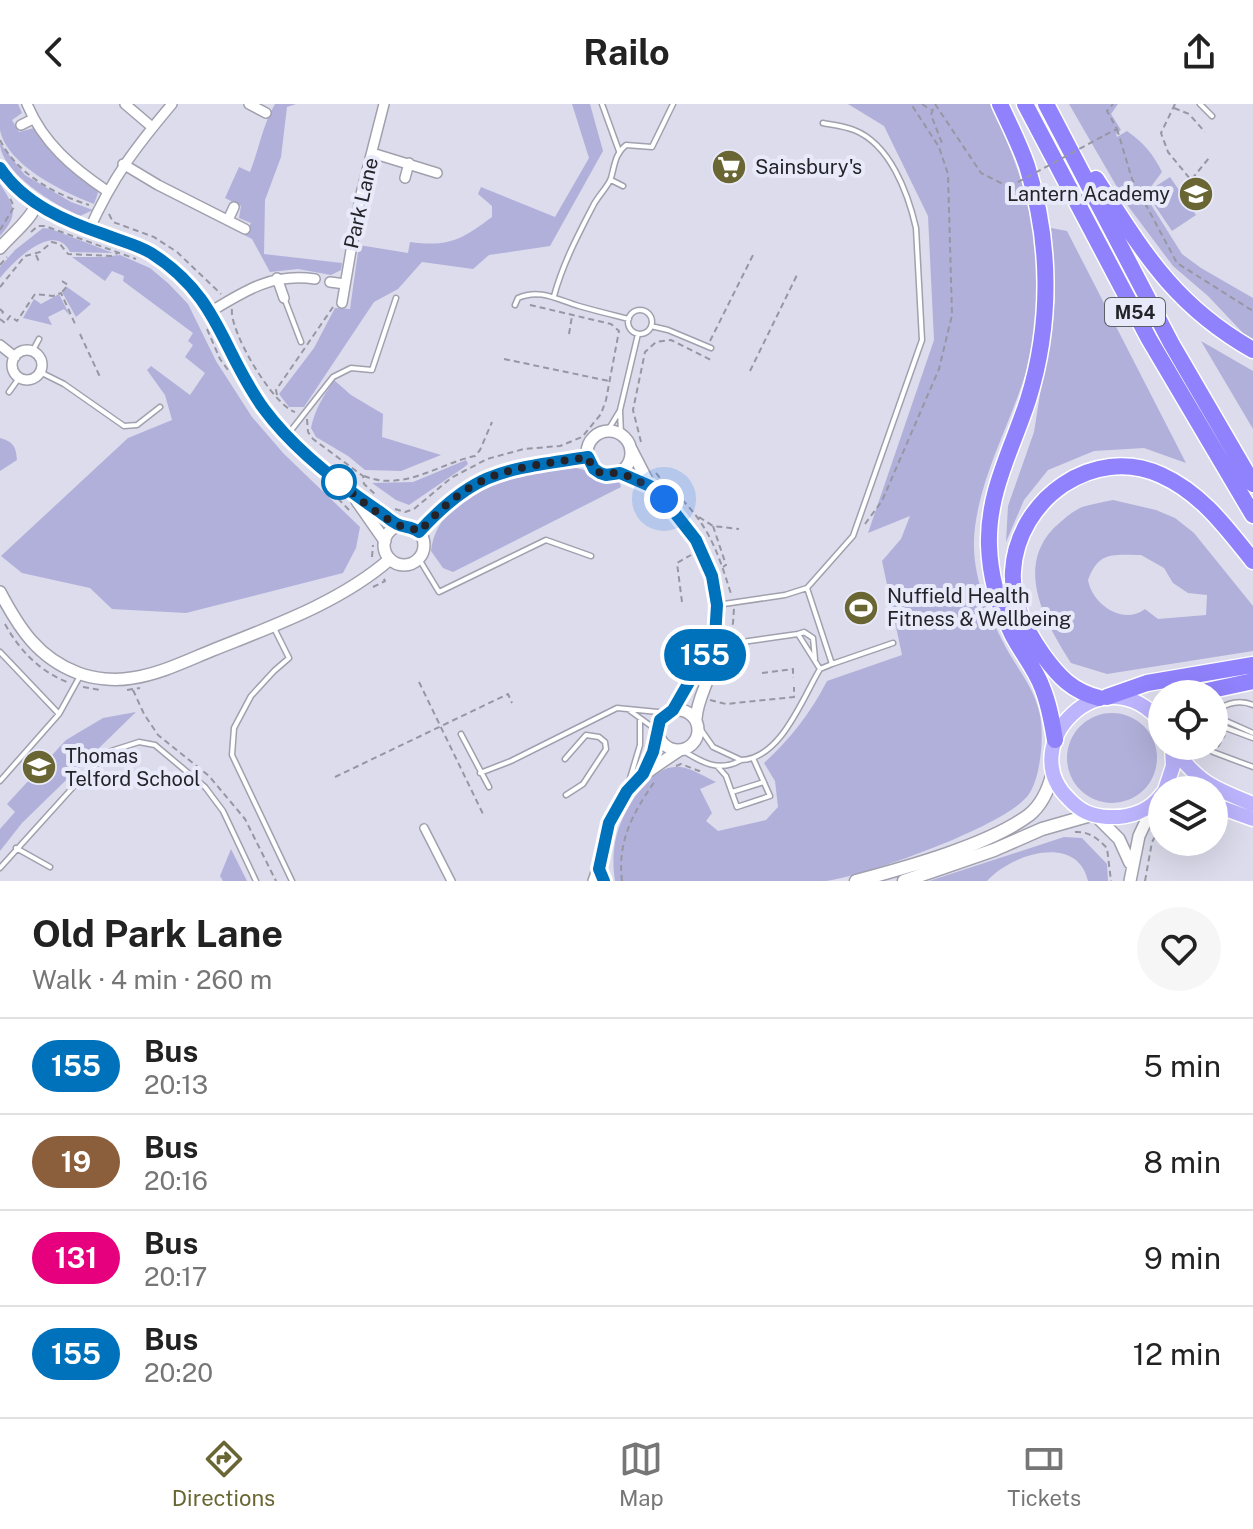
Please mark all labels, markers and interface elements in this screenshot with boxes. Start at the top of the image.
icon: back [32,30,76,74]
icon: share [1177,30,1221,74]
text: Railo [583,31,670,73]
supermarket icon: Sainsbury's [710,148,748,186]
street label: Park Lane [339,155,383,251]
place label: Sainsbury's [755,155,862,179]
school or university icon: Lantern Academy [1177,175,1215,213]
place label: Lantern Academy [1007,182,1170,206]
road number: M54 [1105,298,1165,326]
unlabelled marker [322,465,356,499]
your location [644,479,684,519]
place label: Nuffield Health Fitness & Wellbeing [887,584,1072,631]
sports icon: Nuffield Health Fitness & Wellbeing [842,589,880,627]
line badge: 155 [659,629,751,681]
text: 155 [680,638,730,671]
map controls [1148,680,1228,856]
button: locate [1148,680,1228,760]
place label: Thomas Telford School [65,744,200,791]
school or university icon: Thomas Telford School [20,748,58,786]
button: layers [1148,776,1228,856]
button: heart [1137,907,1221,991]
text: Old Park Lane [32,911,283,956]
text: Walk · 4 min · 260 m [32,964,272,995]
text: Bus [144,1033,198,1069]
text: 5 min [1144,1048,1221,1084]
text: 155 [51,1049,101,1082]
text: 20:13 [144,1069,208,1100]
text: Bus [144,1129,198,1165]
text: 8 min [1143,1144,1221,1180]
text: 19 [61,1145,91,1178]
text: 20:16 [144,1165,208,1196]
text: Bus [144,1225,198,1261]
text: 9 min [1144,1240,1221,1276]
text: 131 [55,1241,97,1274]
text: 20:17 [144,1261,207,1292]
text: Bus [144,1321,198,1357]
text: 12 min [1133,1336,1221,1372]
text: 155 [51,1337,101,1370]
text: 20:20 [144,1357,213,1388]
tab: Directions [172,1437,275,1511]
tab: Map [619,1437,664,1511]
tab: Tickets [1007,1437,1081,1511]

